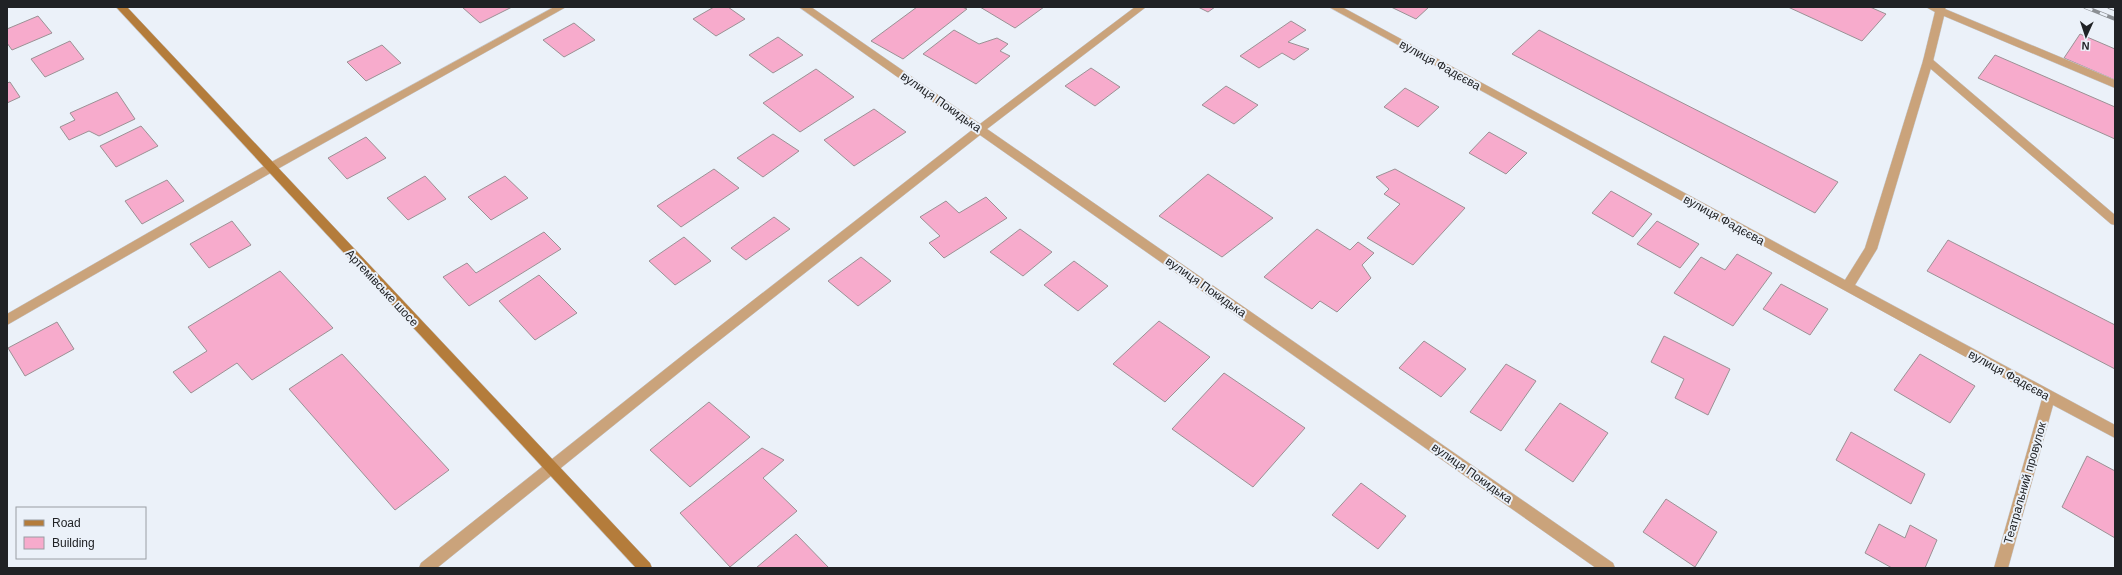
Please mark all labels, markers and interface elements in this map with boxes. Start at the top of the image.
north arrow [2066,16,2106,56]
street label: вулиця Фадєєва [1397,37,1483,93]
text: N [2081,40,2090,52]
street label: вулиця Покидька [898,69,984,135]
street label: вулиця Фадєєва [1681,192,1767,248]
street label: Артемівське шосе [343,247,422,330]
street label: вулиця Покидька [1163,254,1249,320]
street label: вулиця Фадєєва [1966,347,2052,403]
street label: Театральний провулок [2001,420,2049,545]
street label: вулиця Покидька [1429,440,1515,506]
legend [16,507,146,559]
text: Road [52,516,81,530]
text: Building [52,536,95,550]

